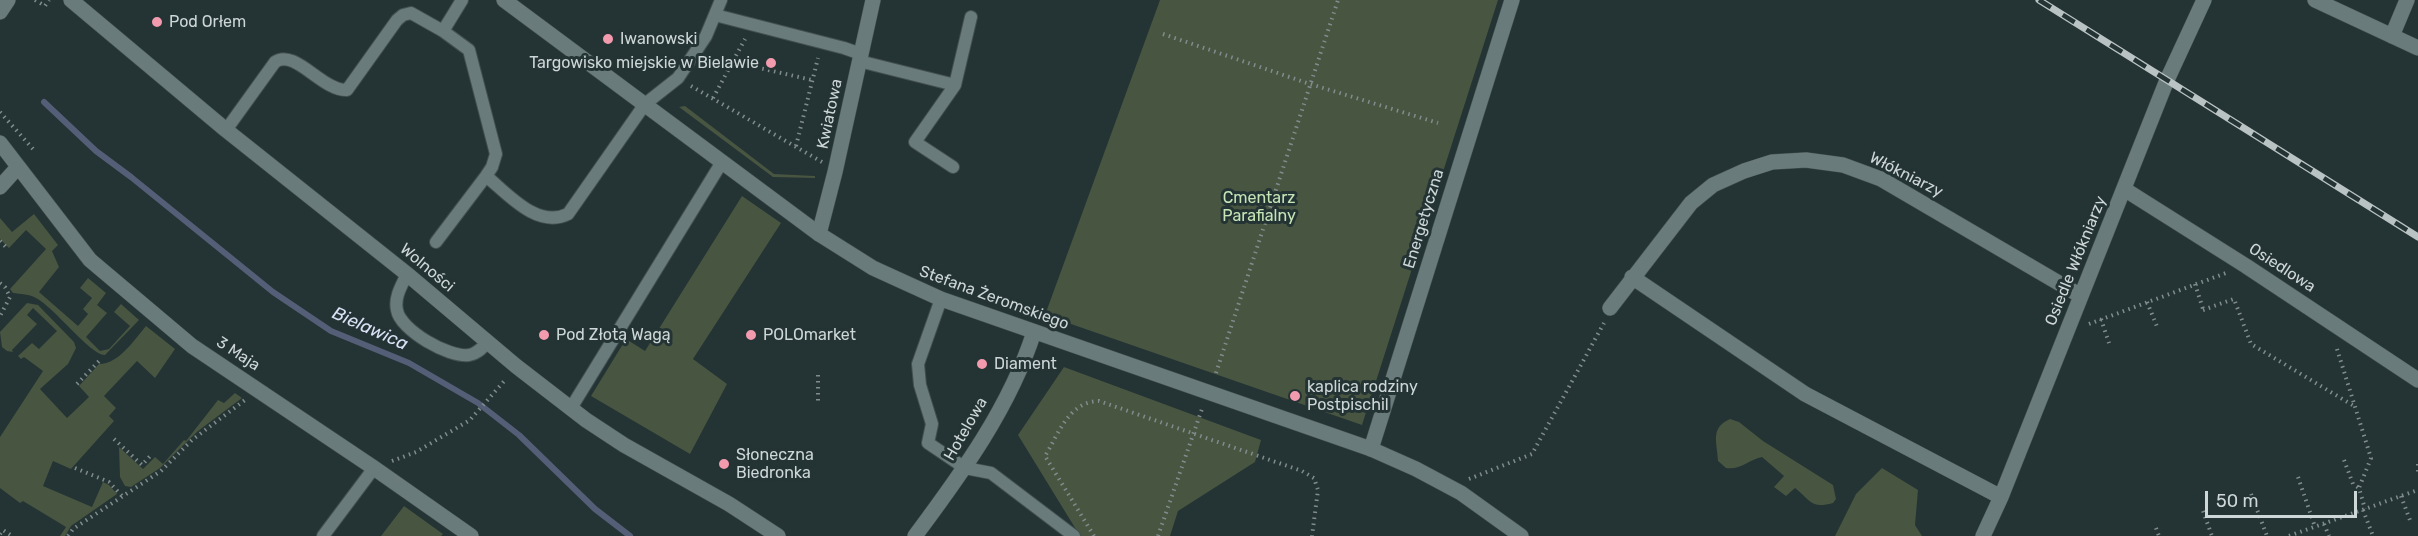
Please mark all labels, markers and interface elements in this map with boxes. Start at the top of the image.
place label: Pod Orłem [169,12,246,32]
marker: Pod Orłem [150,15,164,29]
place label: Iwanowski [620,29,697,49]
marker: Iwanowski [601,32,615,46]
place label: Targowisko miejskie w Bielawie [529,53,759,73]
marker: Targowisko miejskie w Bielawie [764,56,778,70]
street label: Kwiatowa [813,77,847,151]
street label: Włókniarzy [1866,148,1946,202]
street label: Energetyczna [1400,167,1448,271]
park label: Cmentarz Parafialny [1222,188,1296,226]
street label: Osiedle Włókniarzy [2041,193,2111,329]
street label: Osiedlowa [2245,239,2319,297]
street label: Wolności [396,240,458,296]
street label: Stefana Żeromskiego [916,262,1072,334]
water label: Bielawica [329,303,411,355]
place label: Pod Złotą Wagą [556,325,671,345]
place label: POLOmarket [763,325,856,345]
marker: Pod Złotą Wagą [537,328,551,342]
marker: POLOmarket [744,328,758,342]
street label: 3 Maja [213,333,263,375]
place label: Diament [994,354,1057,374]
marker: Diament [975,357,989,371]
place label: kaplica rodziny Postpischil [1307,377,1418,415]
marker: kaplica rodziny Postpischil [1288,389,1302,403]
street label: Hotelowa [940,394,992,464]
place label: Słoneczna Biedronka [736,445,814,483]
marker: Słoneczna Biedronka [717,457,731,471]
scale bar [2208,479,2360,517]
text: 50 m [2216,490,2259,512]

